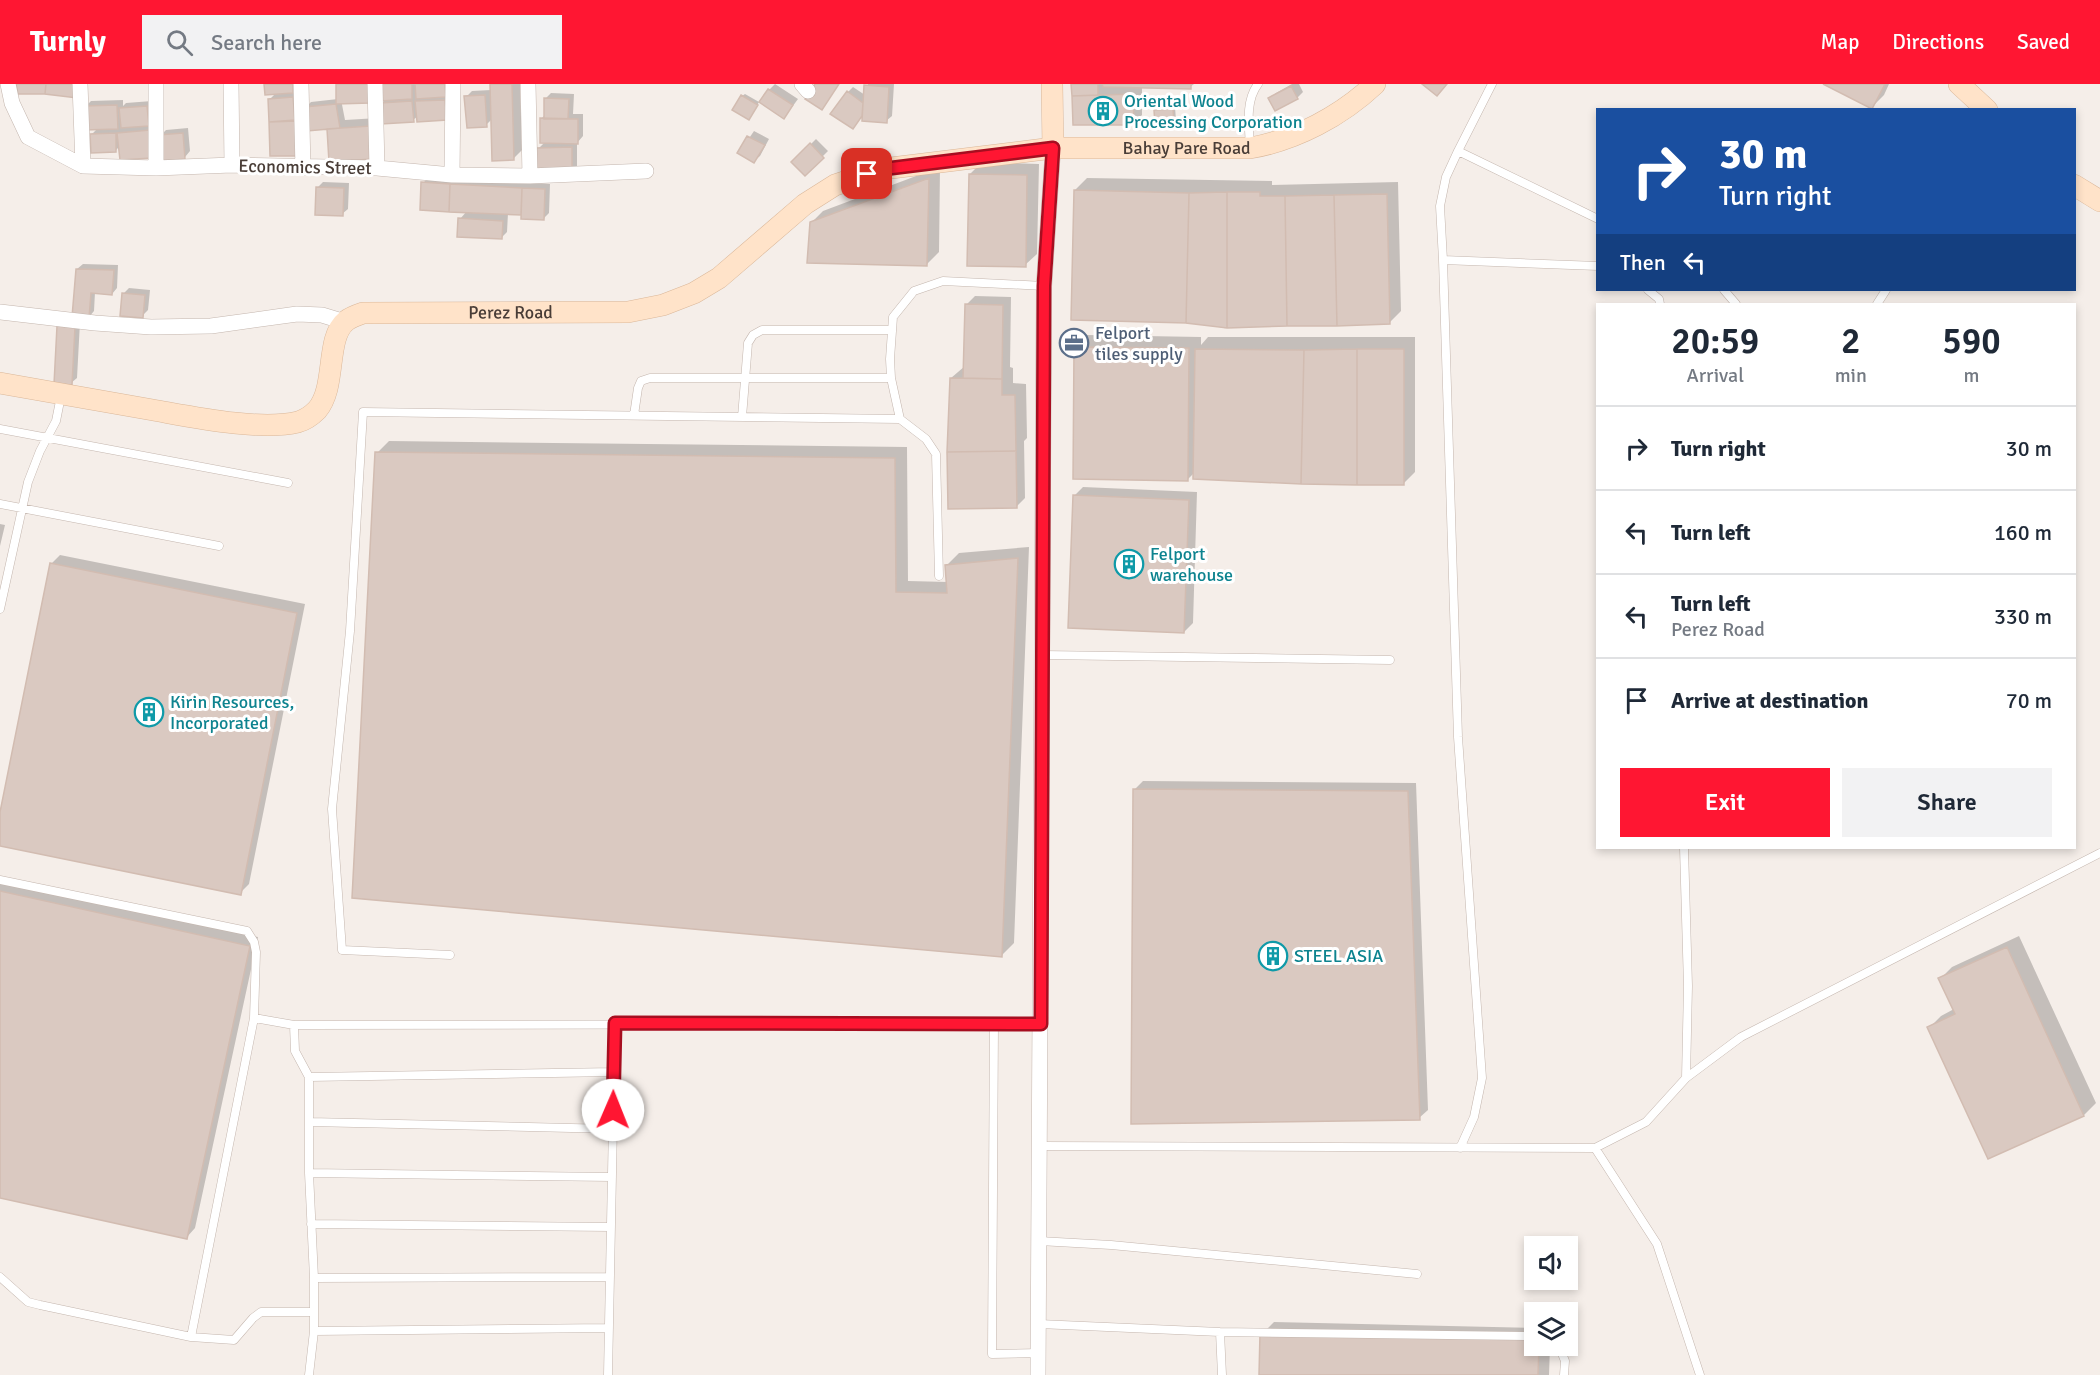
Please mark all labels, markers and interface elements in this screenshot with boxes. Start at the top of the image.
search box [142,15,562,69]
text: Turnly [30,25,106,59]
icon: search [163,26,196,59]
text: Search here [211,29,322,56]
text: Map [1821,29,1859,55]
text: Directions [1892,29,1984,55]
text: Saved [2017,29,2070,55]
place label: Oriental Wood Processing Corporation [1124,90,1302,133]
building icon: Oriental Wood Processing Corporation [1087,95,1119,127]
text: 30 m [1719,129,1808,180]
icon: right [1620,132,1698,210]
street label: Bahay Pare Road [1123,137,1251,159]
pin [841,148,892,199]
street label: Economics Street [238,155,372,179]
icon: arrive [850,157,883,190]
text: Turn right [1719,180,1832,213]
icon: left [1678,246,1711,279]
text: Then [1620,249,1666,276]
street label: Perez Road [468,301,553,324]
text: 20:59 [1671,319,1759,364]
text: 2 [1841,319,1861,364]
text: 590 [1942,319,2001,364]
place label: Felport tiles supply [1095,322,1183,365]
office icon: Felport tiles supply [1058,327,1090,359]
text: Arrival [1687,363,1744,388]
text: min [1835,363,1867,388]
text: m [1963,363,1979,388]
icon: right [1620,432,1653,465]
text: Turn right [1671,435,1766,462]
text: 30 m [2006,435,2052,462]
icon: left [1620,516,1653,549]
text: Turn left [1671,519,1751,546]
text: 160 m [1994,519,2052,546]
place label: Felport warehouse [1150,543,1233,586]
building icon: Felport warehouse [1113,548,1145,580]
text: Turn left [1671,590,1751,617]
icon: left [1620,600,1653,633]
text: 330 m [1994,603,2052,630]
text: Perez Road [1671,617,1765,642]
icon: arrive [1620,684,1653,717]
text: Arrive at destination [1671,687,1868,714]
text: 70 m [2006,687,2052,714]
place label: Kirin Resources, Incorporated [170,691,294,734]
building icon: Kirin Resources, Incorporated [133,696,165,728]
button: Exit [1620,768,1830,837]
button: Share [1842,768,2052,837]
building icon: STEEL ASIA [1257,940,1289,972]
place label: STEEL ASIA [1294,945,1383,967]
position arrow [581,1078,645,1142]
map controls [1524,1236,1578,1356]
button: sound [1524,1236,1578,1290]
button: layers [1524,1302,1578,1356]

